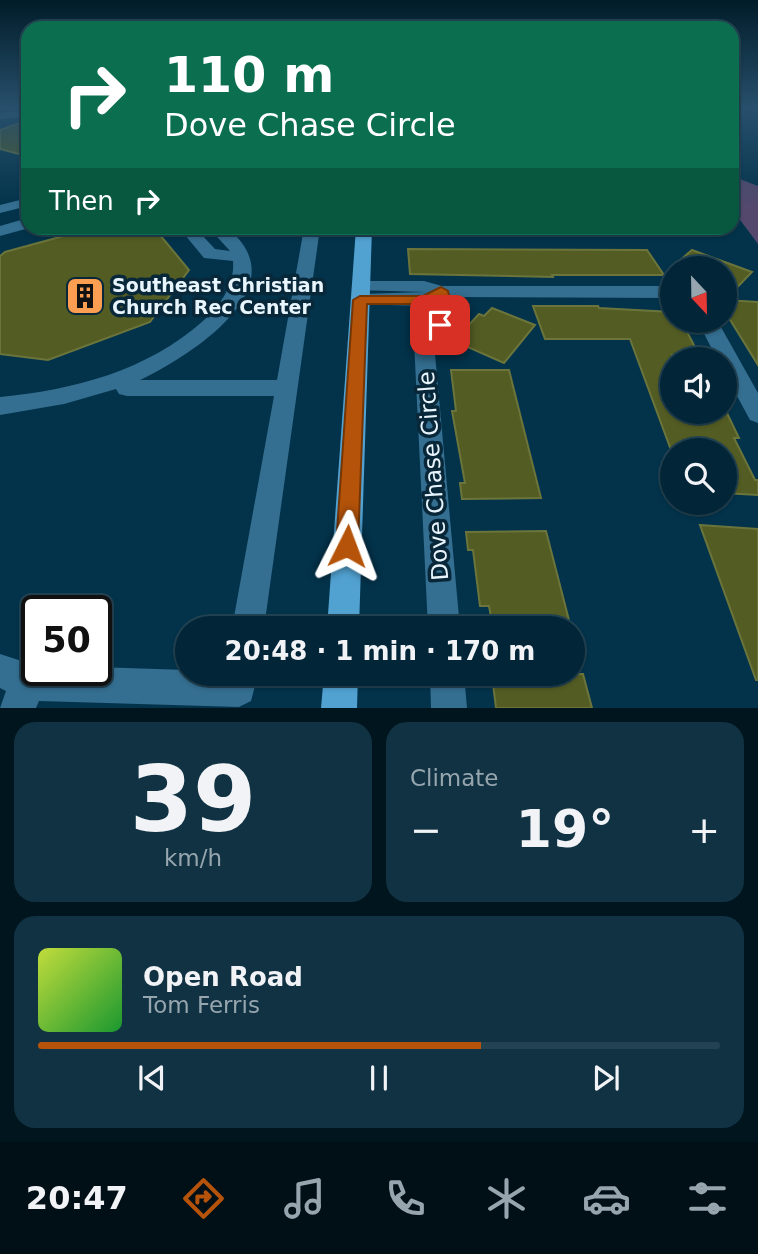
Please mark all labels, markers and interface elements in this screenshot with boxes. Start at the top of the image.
text: 110 m [164,47,334,104]
icon: right [49,49,140,140]
text: Dove Chase Circle [164,106,456,144]
icon: right [128,182,166,220]
text: Then [49,186,114,216]
north arrow [660,256,737,332]
map controls [660,256,737,515]
place label: Southeast Christian Church Rec Center [112,274,324,318]
building icon: Southeast Christian Church Rec Center [64,275,106,317]
pin [410,295,470,355]
icon: arrive [421,306,459,344]
button: sound [660,347,737,424]
street label: Dove Chase Circle [413,371,453,581]
button: search [660,438,737,515]
position arrow [310,509,384,583]
speed limit sign: 50 [21,595,112,686]
text: 20:48 · 1 min · 170 m [225,636,535,666]
text: 39 [130,747,256,852]
text: Climate [410,765,499,791]
text: 19° [516,799,614,859]
text: − [410,808,442,852]
text: + [688,808,720,852]
text: km/h [164,845,222,871]
text: Open Road [143,962,303,992]
text: Tom Ferris [143,992,260,1018]
icon: previous [133,1059,171,1097]
icon: pause [360,1059,398,1097]
icon: next [587,1059,625,1097]
icon: directions [179,1174,228,1223]
icon: music [280,1174,329,1223]
icon: phone [381,1174,430,1223]
icon: climate [482,1174,531,1223]
icon: car [582,1174,631,1223]
icon: filters [683,1174,732,1223]
text: 20:47 [26,1179,128,1217]

